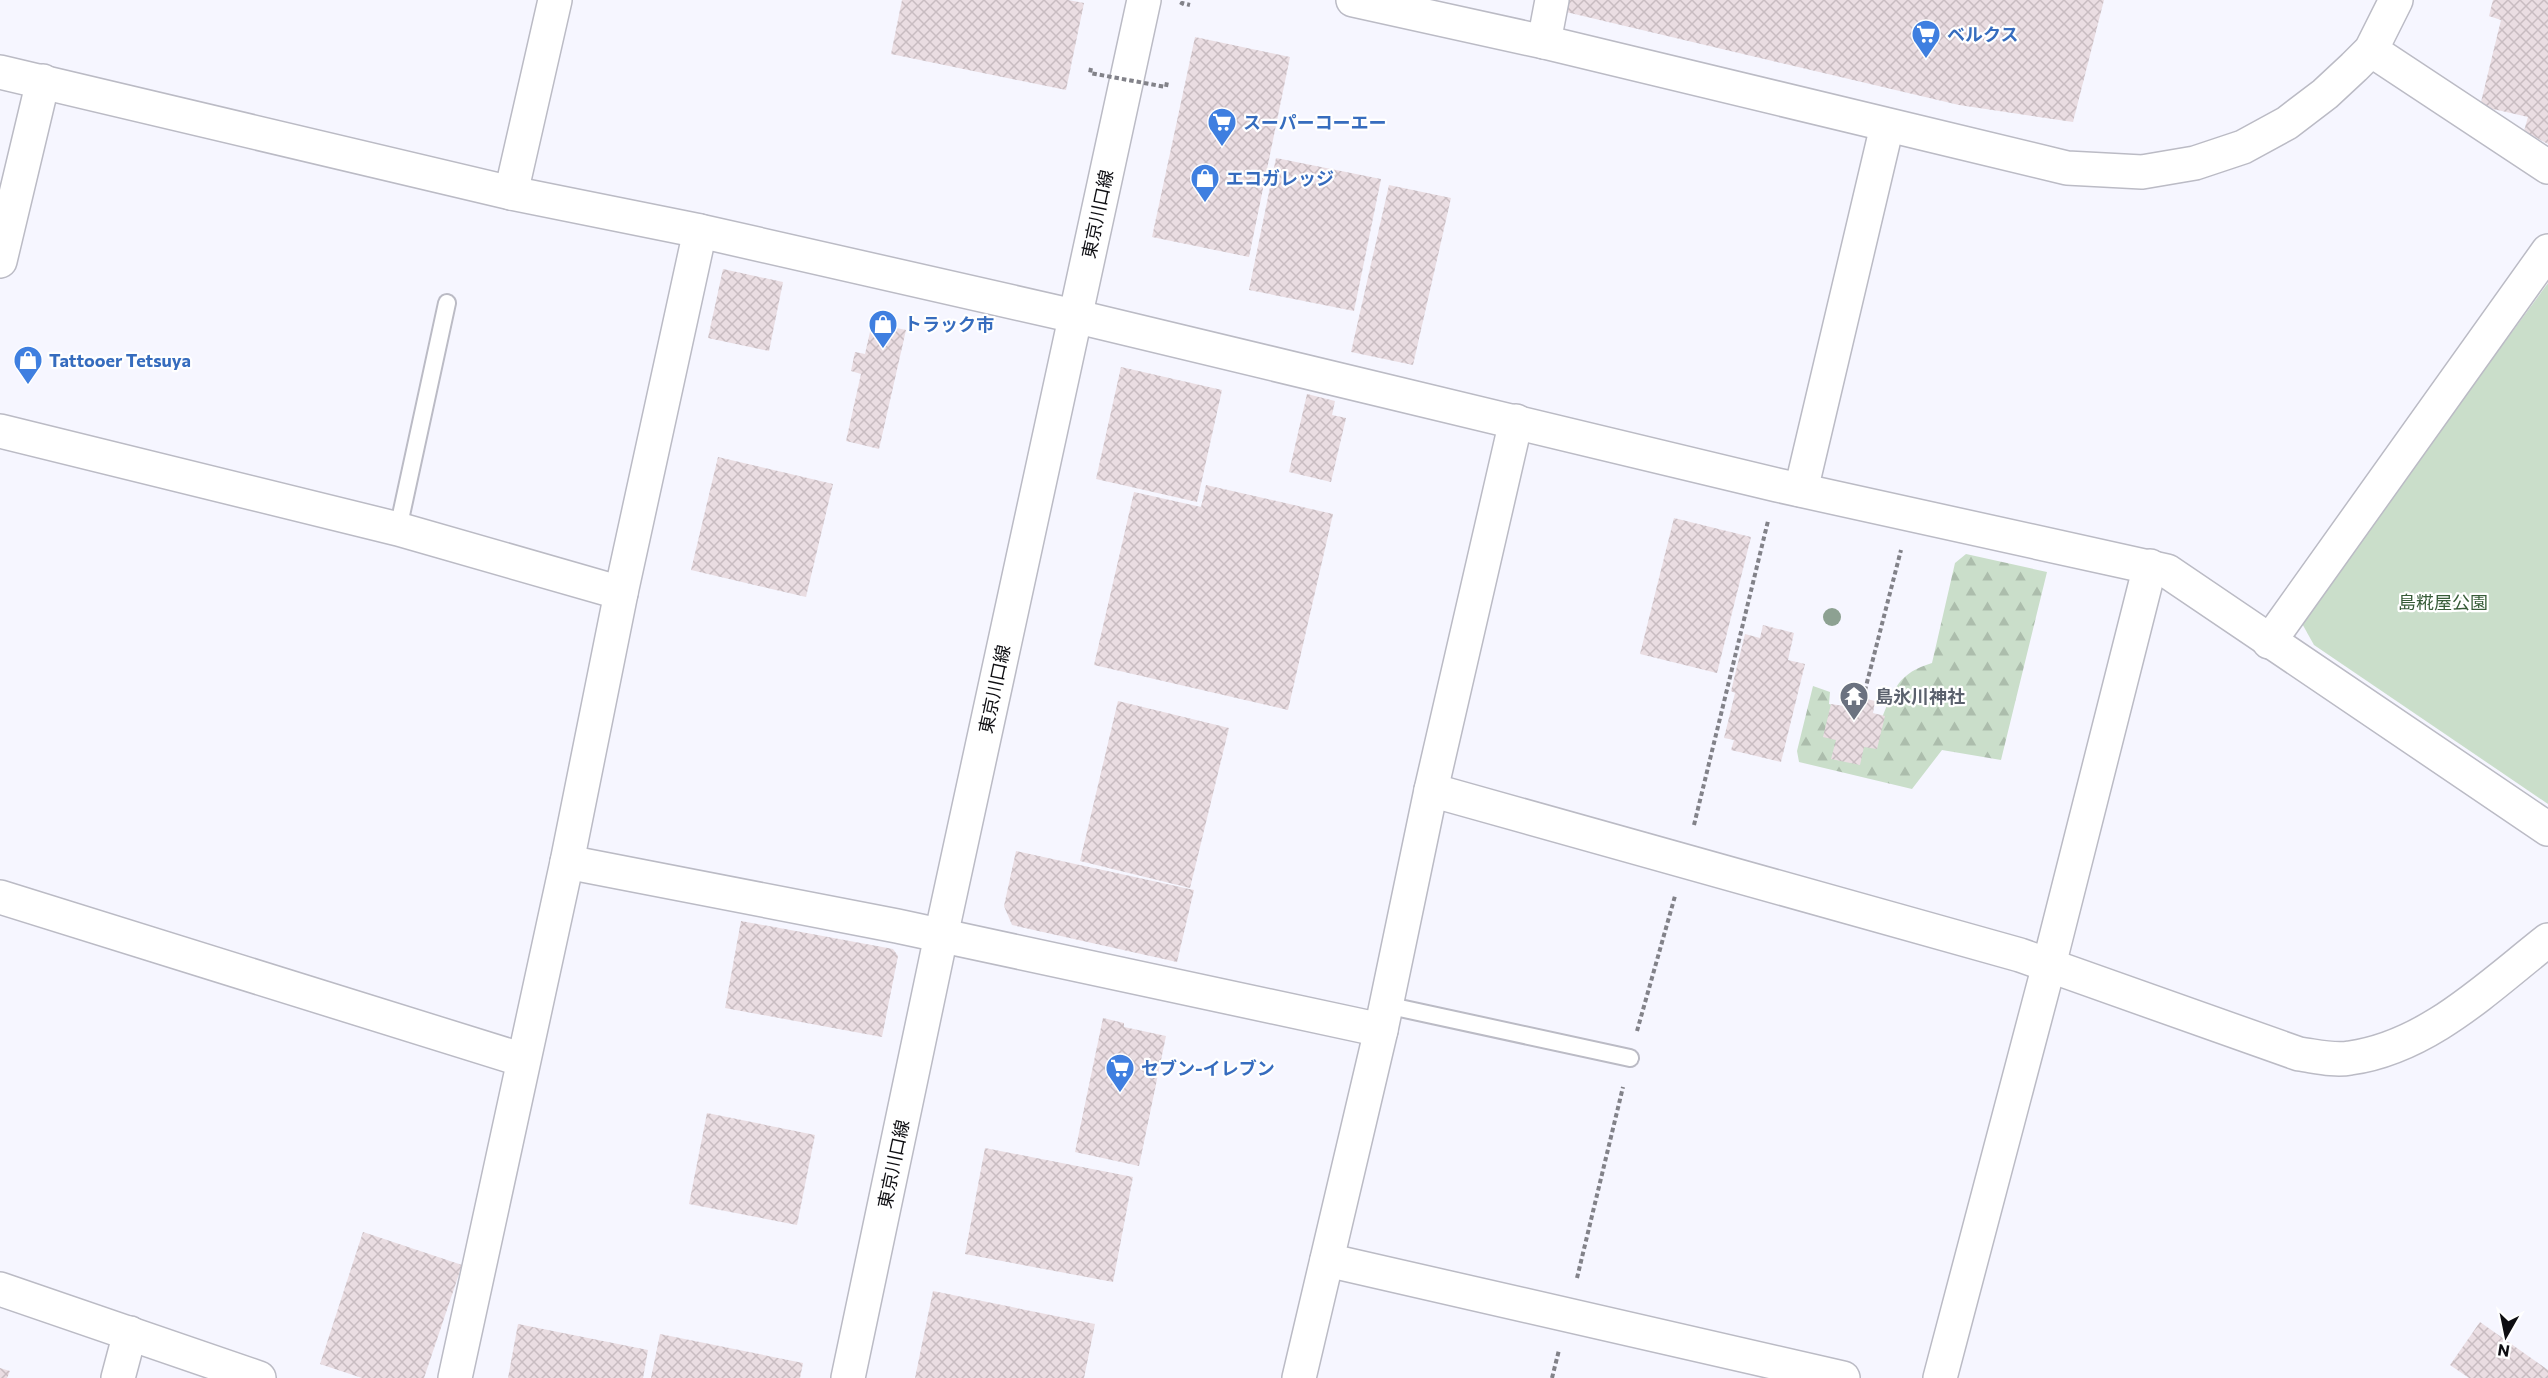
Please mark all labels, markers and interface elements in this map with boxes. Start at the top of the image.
supermarket icon: ベルクス [1910,18,1942,60]
place label: ベルクス [1947,23,2018,45]
supermarket icon: スーパーコーエー [1206,106,1238,148]
place label: スーパーコーエー [1243,111,1387,133]
shop icon: エコガレッジ [1189,162,1221,204]
place label: エコガレッジ [1226,167,1334,189]
street label: 東京川口線 [1077,168,1117,260]
shop icon: トラック市 [867,308,899,350]
place label: トラック市 [904,313,994,335]
shop icon: Tattooer Tetsuya [12,344,44,386]
place label: Tattooer Tetsuya [49,349,191,371]
park label: 島糀屋公園 [2398,591,2488,613]
street label: 東京川口線 [974,643,1014,735]
temple icon: 島氷川神社 [1838,680,1870,722]
place label: 島氷川神社 [1875,685,1965,707]
supermarket icon: セブン-イレブン [1104,1052,1136,1094]
place label: セブン-イレブン [1141,1057,1275,1079]
street label: 東京川口線 [873,1118,913,1210]
north arrow [2476,1306,2536,1366]
text: N [2496,1341,2511,1362]

